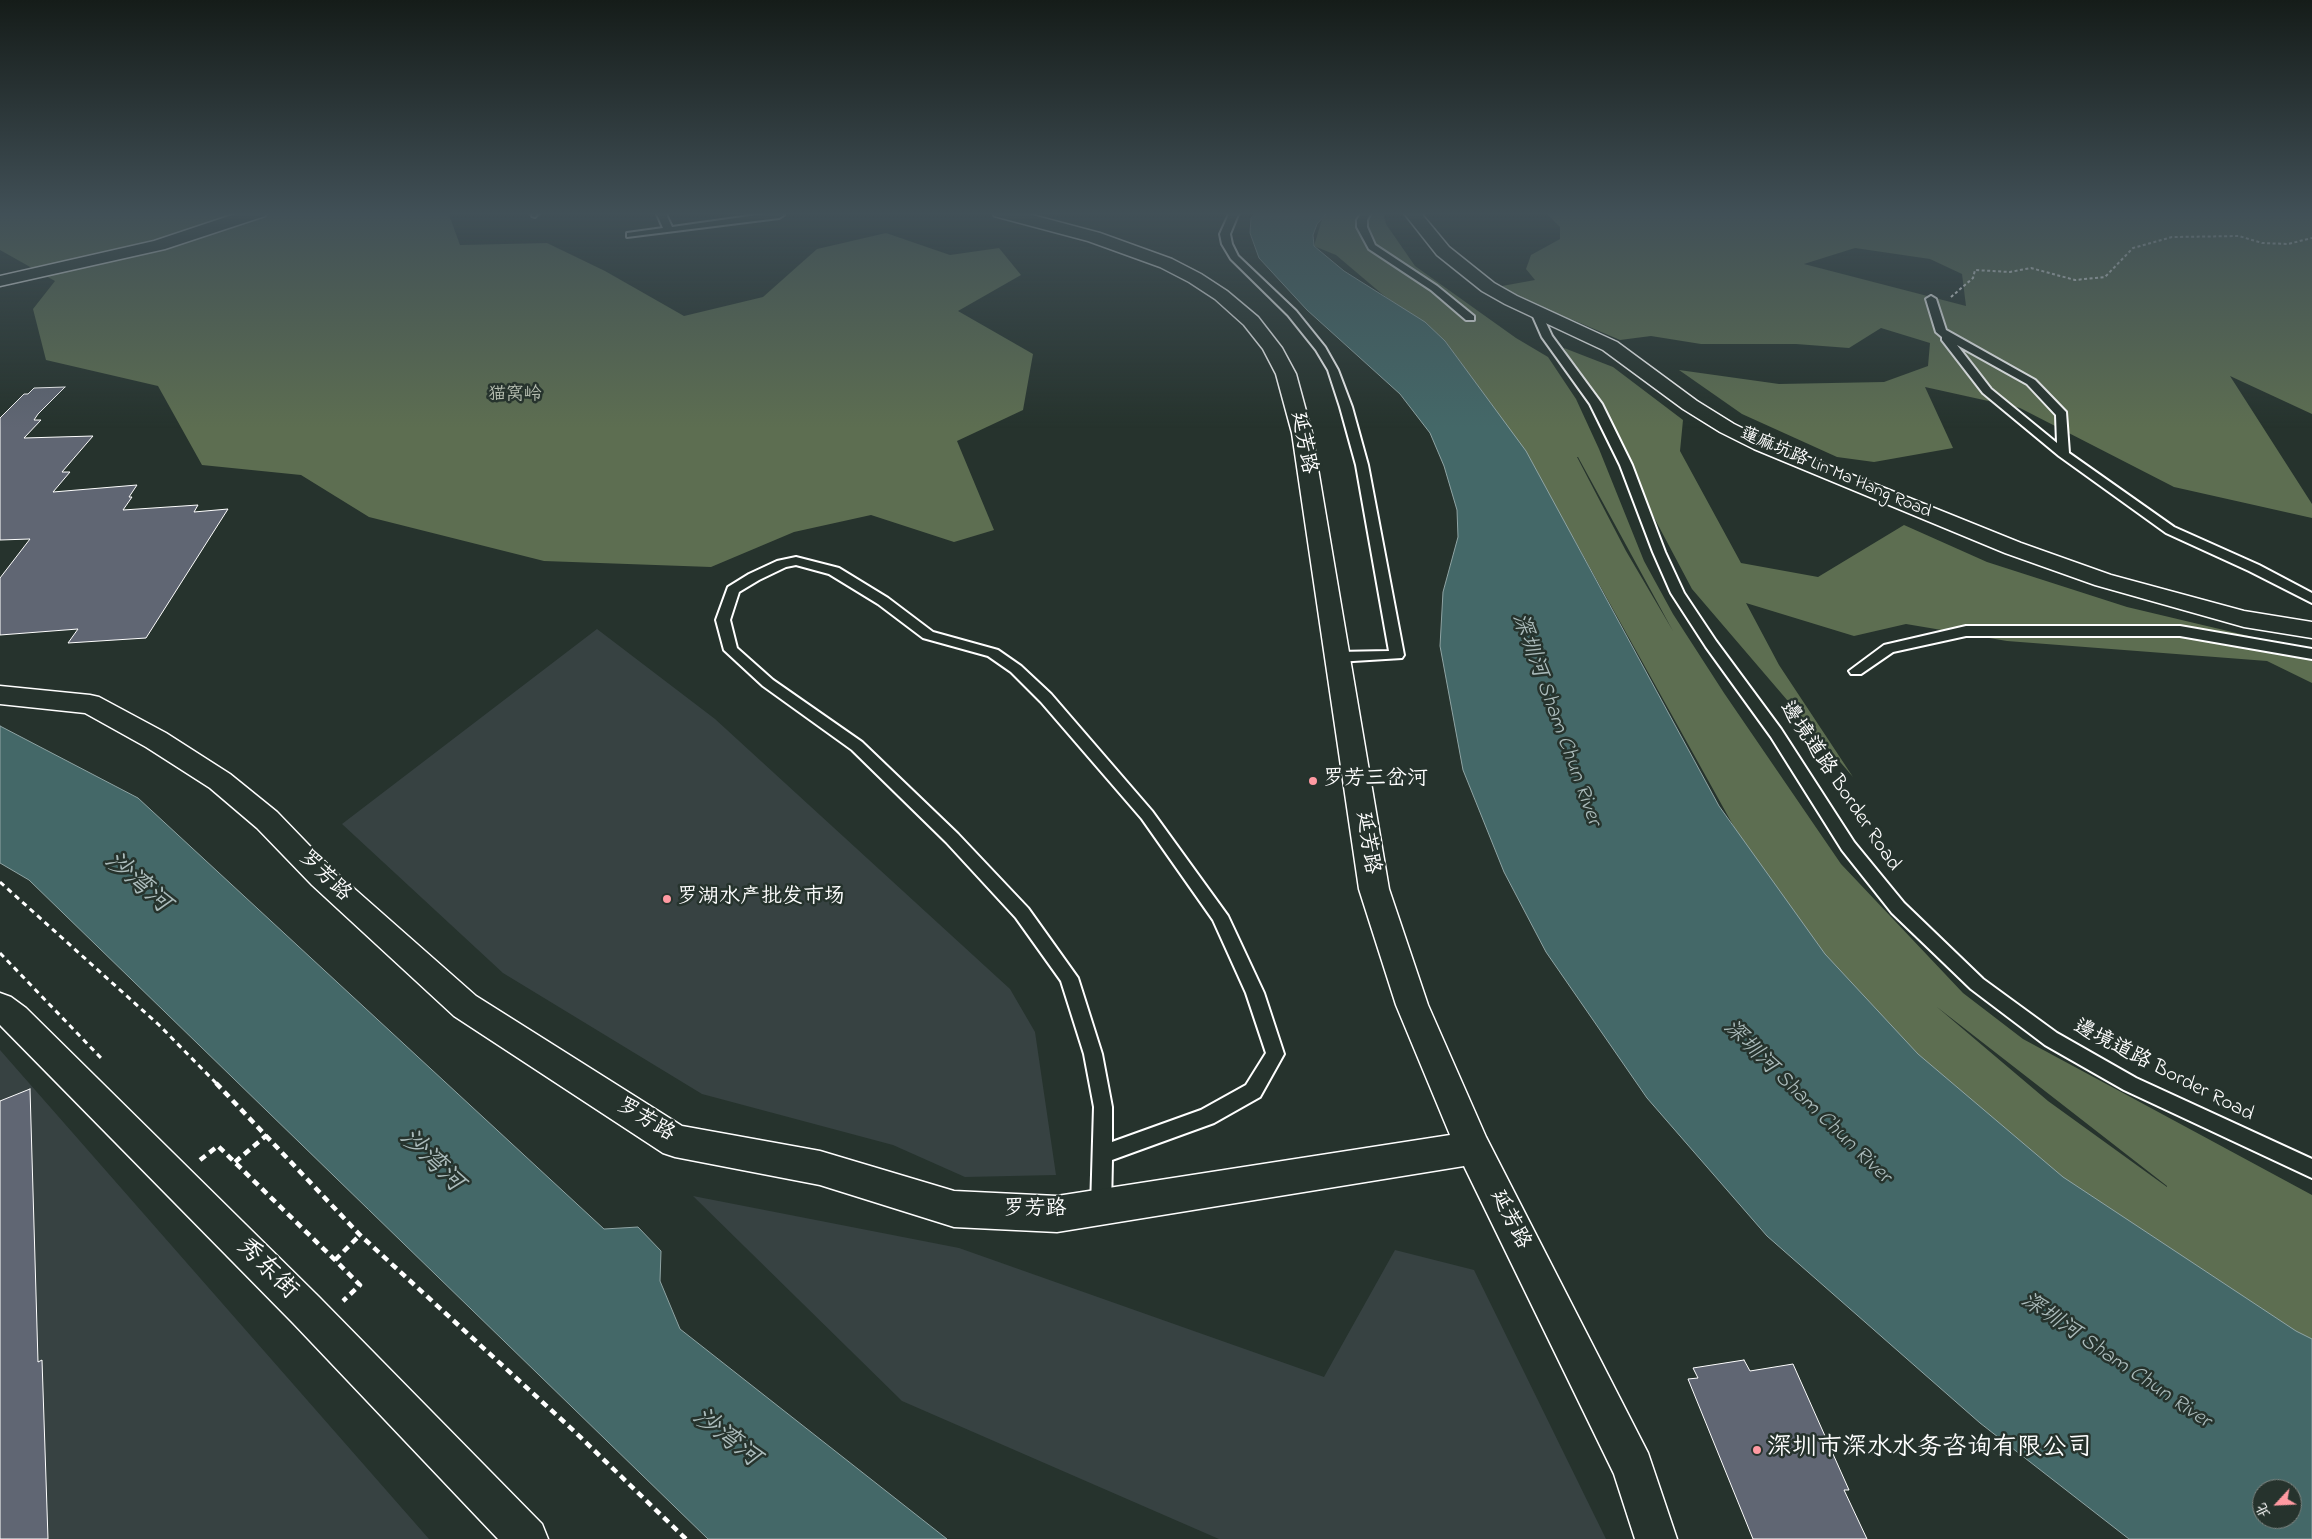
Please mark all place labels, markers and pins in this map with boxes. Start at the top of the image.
place label: 罗芳三岔河 [1323,768,1428,794]
marker: 罗芳三岔河 [1307,775,1319,787]
place label: 罗湖水产批发市场 [677,886,845,912]
marker: 罗湖水产批发市场 [661,893,673,905]
place label: 深圳市深水水务咨询有限公司 [1767,1435,2092,1465]
marker: 深圳市深水水务咨询有限公司 [1751,1444,1763,1456]

